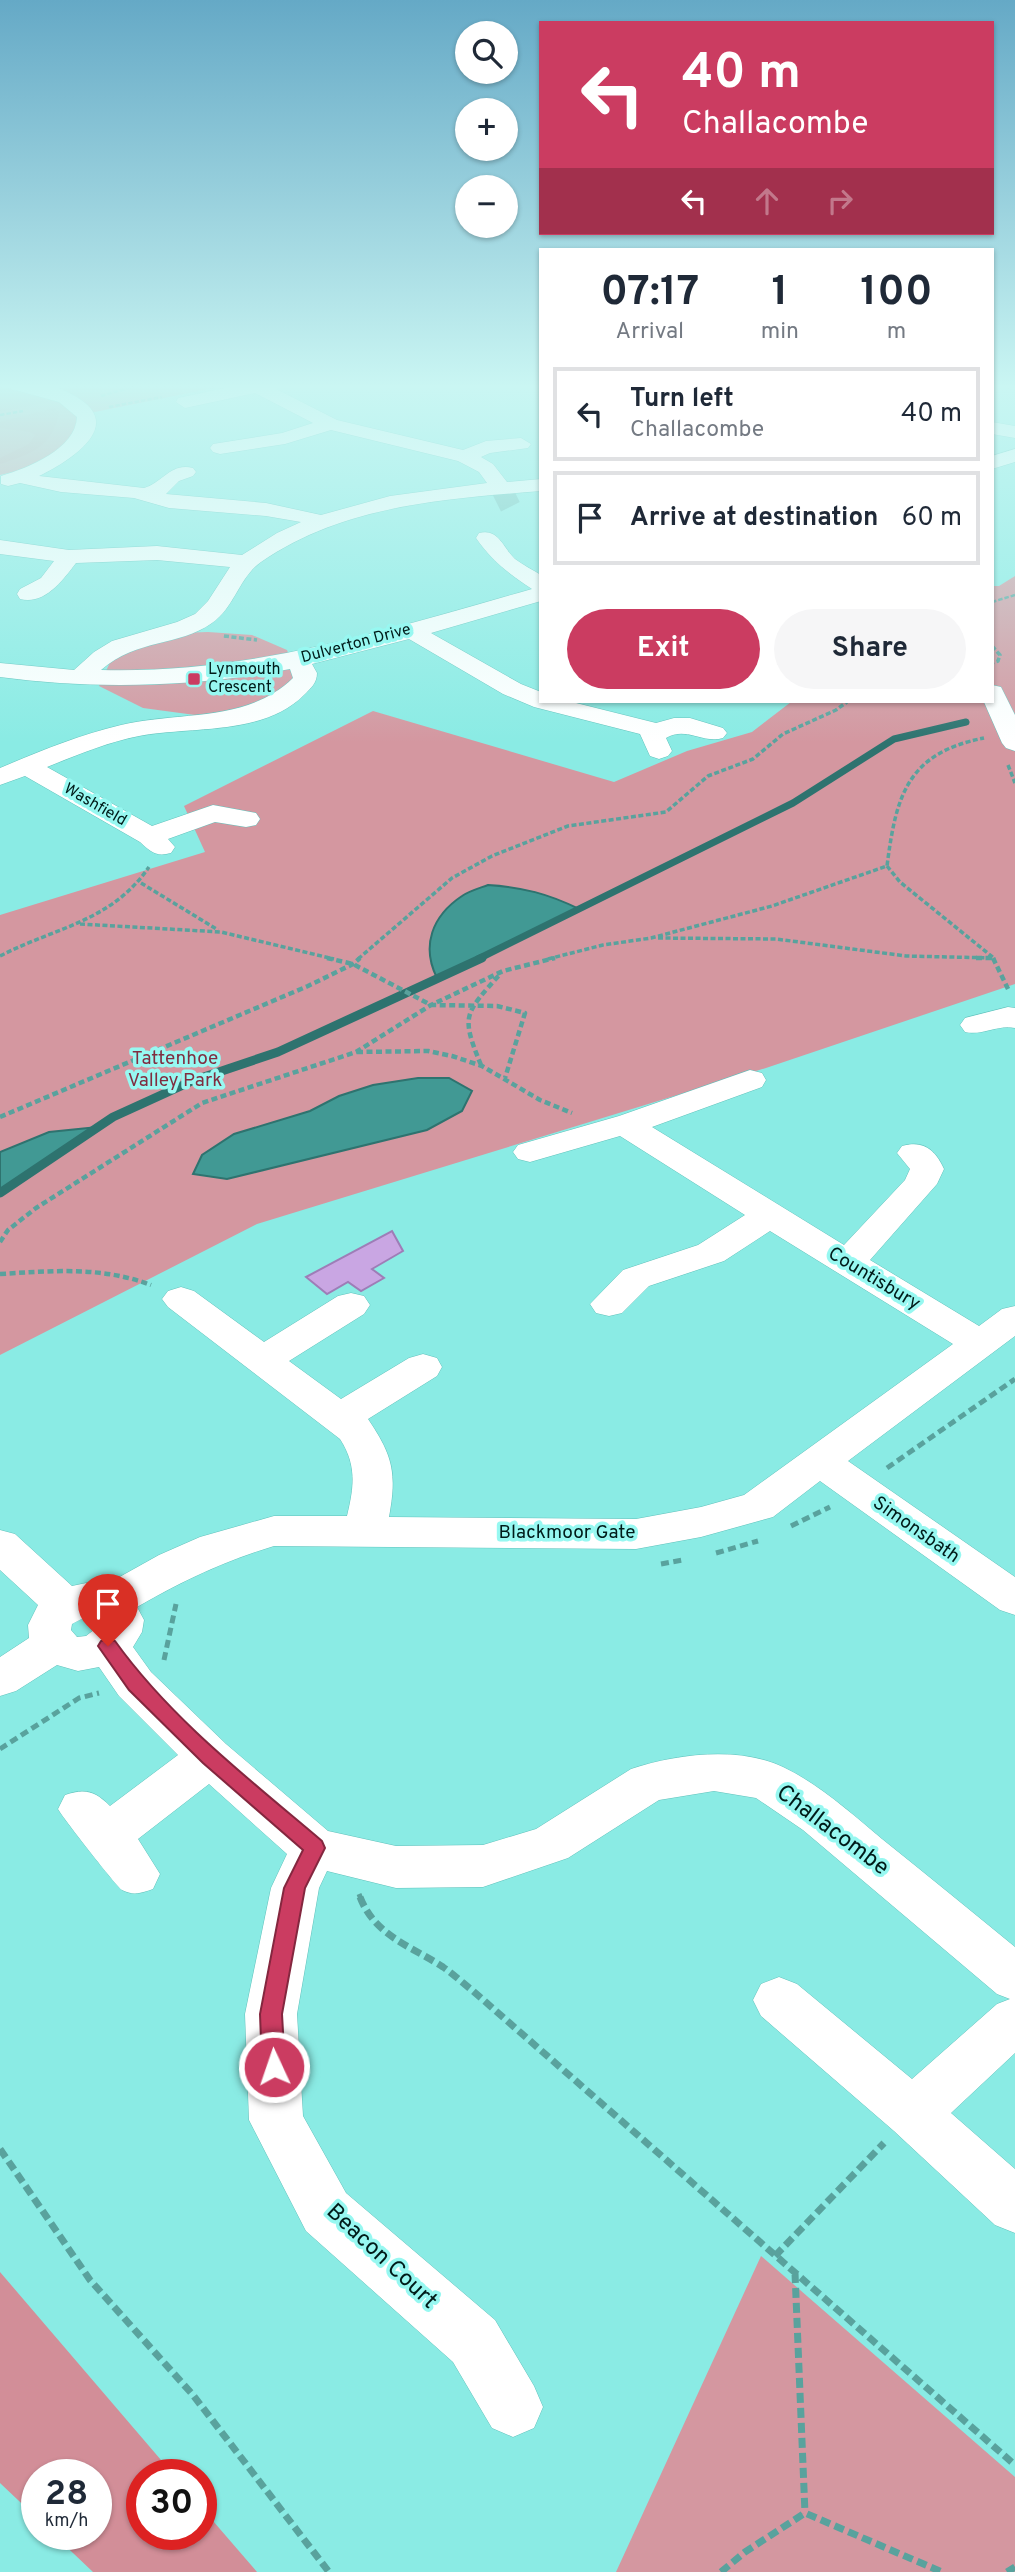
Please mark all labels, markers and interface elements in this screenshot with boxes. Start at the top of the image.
map controls [455,21,518,238]
button: search [455,21,518,84]
text: 40 m [682,44,801,106]
icon: left [567,49,658,140]
button: + [455,98,518,161]
text: Challacombe [682,105,869,145]
button: − [455,175,518,238]
icon: left [675,182,713,220]
icon: ahead [748,182,786,220]
icon: right [821,182,859,220]
text: 07:17 [600,267,699,320]
text: 1 [771,267,788,320]
text: 100 [860,267,933,320]
text: Arrival [616,318,684,347]
text: min [761,318,799,347]
text: m [887,318,906,347]
text: Turn left [630,383,734,416]
icon: left [571,395,609,433]
text: 40 m [901,398,962,431]
text: Challacombe [630,416,764,445]
icon: arrive [571,499,609,537]
text: Arrive at destination [630,502,878,535]
text: 60 m [902,502,962,535]
button: Exit [567,609,760,689]
button: Share [774,609,966,689]
street label: Dulverton Drive [299,620,413,668]
place label: Lynmouth Crescent [208,660,281,698]
marker: Lynmouth Crescent [186,671,202,687]
street label: Washfield [60,779,130,831]
park label: Tattenhoe Valley Park [128,1047,222,1093]
street label: Countisbury [823,1242,925,1316]
street label: Simonsbath [868,1491,964,1569]
street label: Blackmoor Gate [498,1521,636,1545]
pin [78,1574,138,1646]
icon: arrive [89,1585,127,1623]
street label: Challacombe [770,1779,894,1883]
position arrow [237,2030,311,2104]
street label: Beacon Court [319,2198,443,2316]
speed limit sign: 30 [126,2459,217,2550]
text: 28 [45,2473,88,2517]
text: km/h [45,2510,88,2533]

